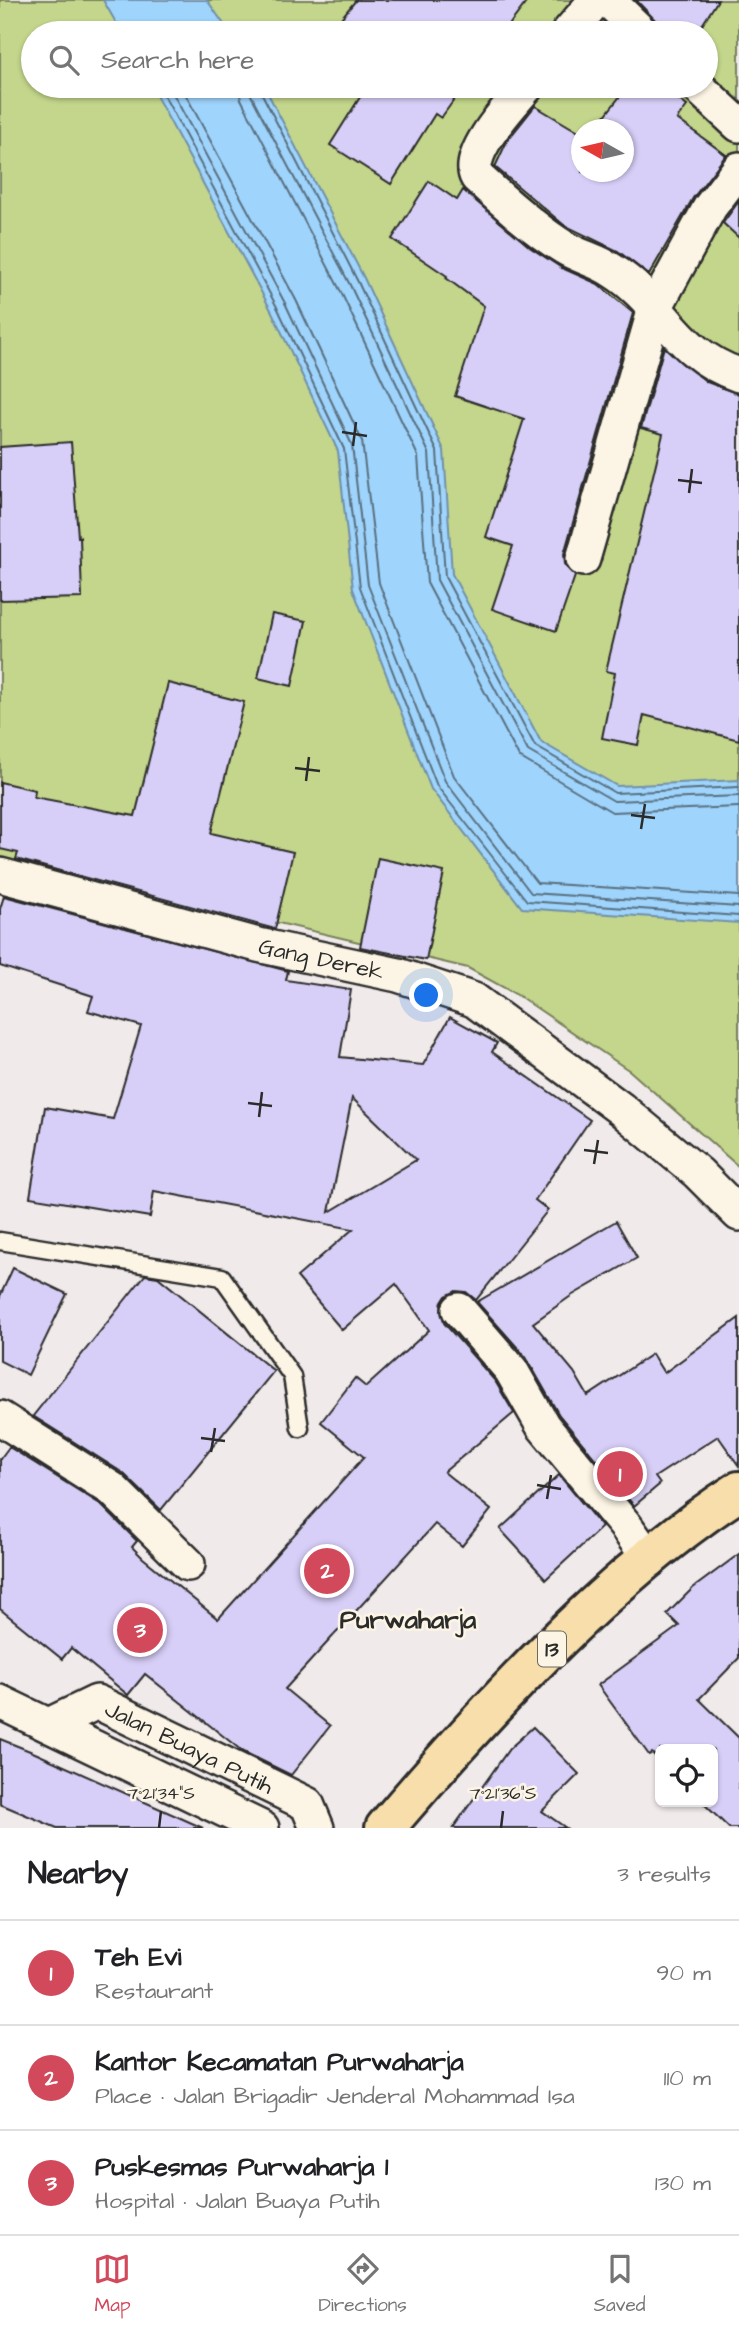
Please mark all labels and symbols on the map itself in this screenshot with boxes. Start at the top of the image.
north arrow [571,119,634,182]
street label: Gang Derek [256,931,386,988]
your location [409,978,443,1012]
pin: 1 [597,1448,643,1500]
pin: 2 [304,1545,350,1597]
district label: Purwaharja [340,1602,477,1638]
pin: 3 [117,1604,163,1656]
road number: 13 [538,1632,566,1666]
street label: Jalan Buaya Putih [99,1693,279,1803]
text: 7°21'34"S [127,1781,195,1806]
text: 7°21'36"S [470,1781,536,1806]

